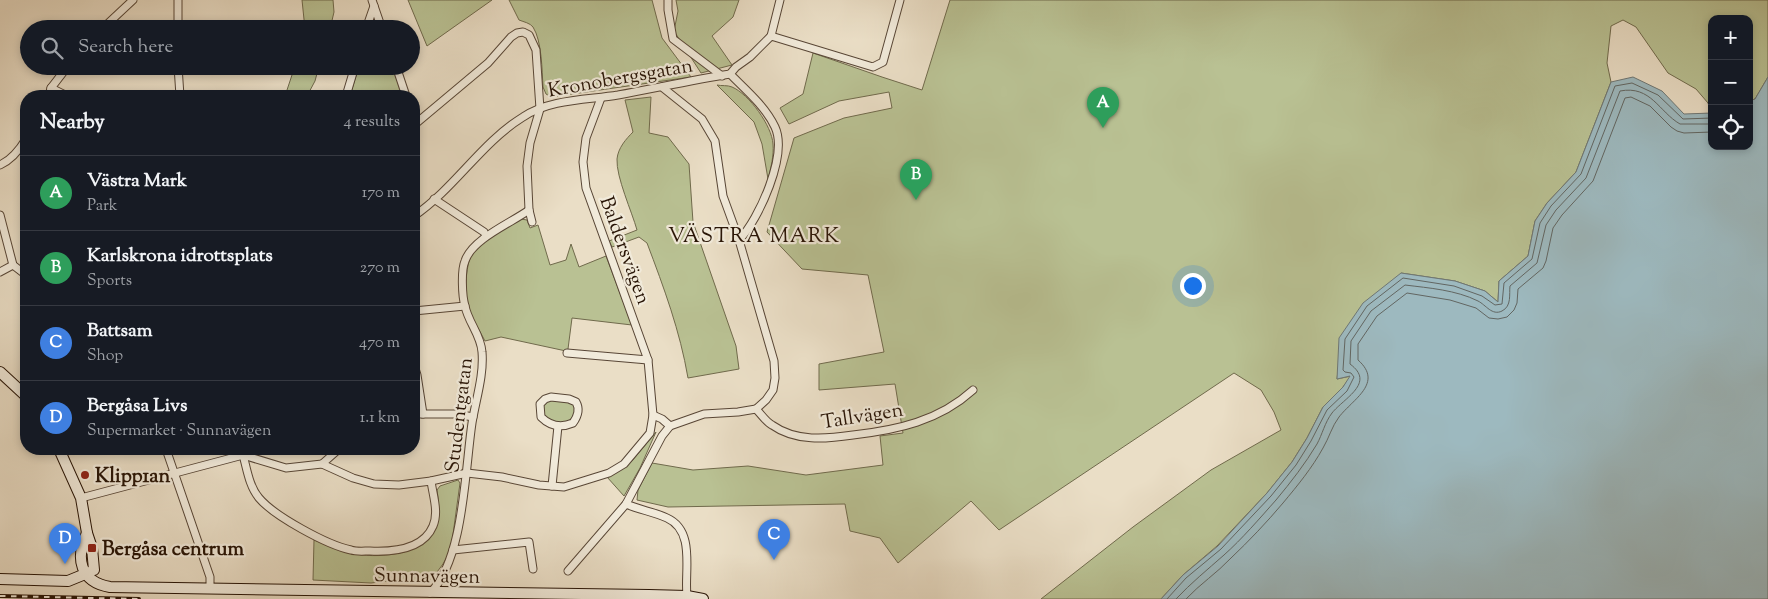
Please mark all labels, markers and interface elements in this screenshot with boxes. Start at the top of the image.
map controls [1708,15,1753,150]
button: + [1708,15,1753,60]
search box [20,20,420,75]
icon: search [38,34,66,62]
text: Search here [78,34,173,61]
street label: Kronobergsgatan [546,52,695,106]
button: − [1708,60,1753,105]
pin: A [1087,87,1119,128]
button: locate [1708,105,1753,150]
text: Nearby [40,108,105,138]
text: 4 results [344,111,400,134]
pin: B [900,159,932,200]
text: Västra Mark [87,168,187,195]
text: A [50,182,63,205]
text: 170 m [362,182,400,205]
street label: Baldersvägen [591,193,657,309]
text: Park [87,195,118,218]
district label: VÄSTRA MARK [668,222,840,252]
text: Karlskrona idrottsplats [87,243,273,270]
text: B [51,257,61,280]
text: 270 m [360,257,400,280]
text: Sports [87,270,132,293]
your location [1180,273,1206,299]
text: Battsam [87,318,152,345]
text: C [50,332,62,355]
text: 470 m [359,332,400,355]
text: Shop [87,345,123,368]
street label: Studentgatan [439,356,482,475]
text: Bergåsa Livs [87,393,187,420]
street label: Tallvägen [819,397,906,438]
text: D [50,407,62,430]
text: 1.1 km [360,407,400,430]
text: Supermarket · Sunnavägen [87,420,271,443]
place label: Klipp1an [95,463,170,492]
marker: Klipp1an [79,469,91,481]
pin: C [758,519,790,560]
pin: D [49,523,81,564]
place label: Bergåsa centrum [102,536,245,565]
marker: Bergåsa centrum [86,542,98,554]
street label: Sunnavägen [374,562,480,593]

